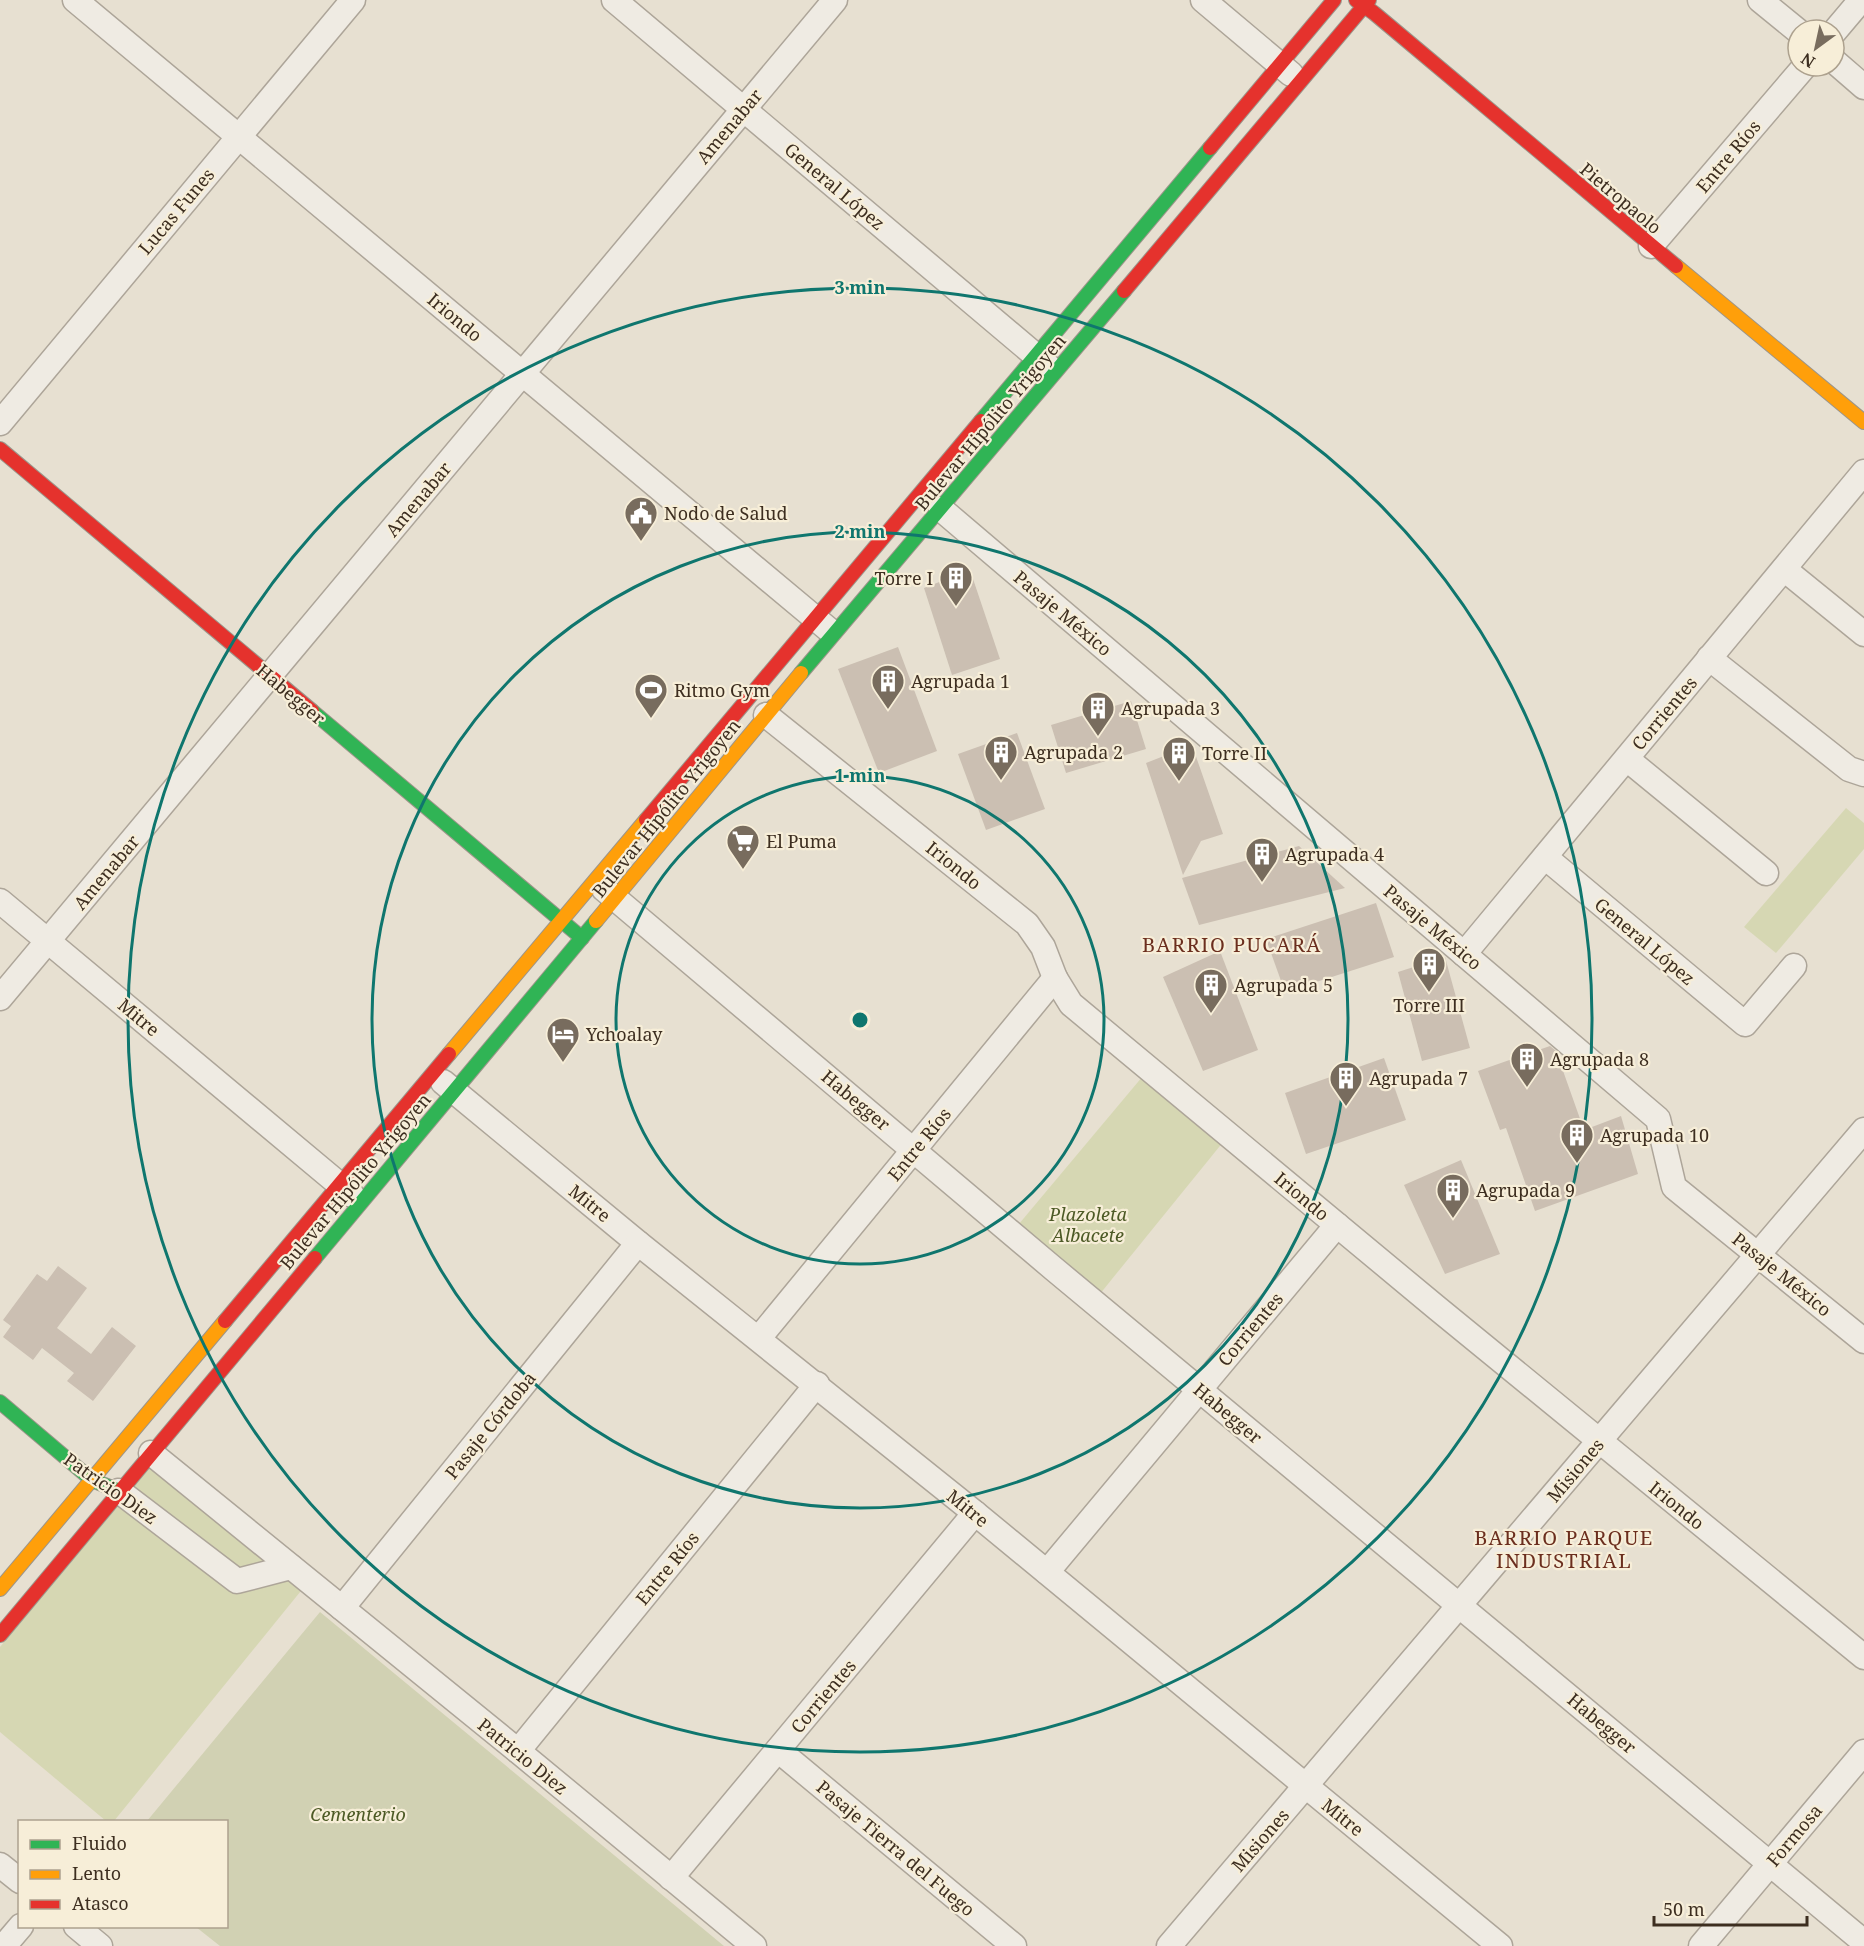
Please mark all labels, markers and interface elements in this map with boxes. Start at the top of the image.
north arrow [1786,18,1846,78]
text: N [1796,48,1819,73]
street label: Amenabar [691,83,768,168]
street label: Entre Ríos [1691,115,1765,197]
street label: General López [780,137,890,235]
street label: Pietropaolo [1575,157,1667,239]
street label: Lucas Funes [133,163,219,259]
text: 3 min [835,275,885,299]
street label: Iriondo [423,287,487,347]
street label: Bulevar Hipólito Yrigoyen [909,329,1071,515]
street label: Amenabar [380,456,457,541]
public building icon: Nodo de Salud [623,495,659,542]
place label: Nodo de Salud [664,501,788,525]
text: 2 min [835,519,885,543]
building icon: Torre I [938,560,974,607]
street label: Pasaje México [1009,565,1117,661]
place label: Torre I [875,566,933,590]
street label: Habegger [252,658,331,730]
building icon: Agrupada 1 [870,663,906,710]
place label: Agrupada 1 [911,669,1010,693]
street label: Corrientes [1626,671,1702,755]
sports icon: Ritmo Gym [633,672,669,719]
place label: Ritmo Gym [674,678,770,702]
building icon: Agrupada 3 [1080,690,1116,737]
place label: Agrupada 3 [1121,696,1220,720]
street label: Bulevar Hipólito Yrigoyen [587,714,746,902]
building icon: Agrupada 2 [983,734,1019,781]
building icon: Torre II [1161,735,1197,782]
place label: Agrupada 2 [1024,740,1123,764]
place label: Torre II [1202,741,1267,765]
text: 1 min [835,763,885,787]
supermarket icon: El Puma [725,823,761,870]
street label: Amenabar [68,829,145,914]
place label: El Puma [766,829,837,853]
street label: Iriondo [921,835,987,895]
building icon: Agrupada 4 [1244,836,1280,883]
place label: Agrupada 4 [1285,842,1384,866]
street label: Pasaje México [1379,879,1487,975]
street label: General López [1590,892,1700,990]
district label: BARRIO PUCARÁ [1142,931,1322,958]
building icon: Torre III [1411,946,1447,993]
building icon: Agrupada 5 [1193,967,1229,1014]
place label: Agrupada 5 [1234,973,1333,997]
street label: Mitre [113,993,165,1041]
place label: Torre III [1393,993,1465,1017]
centre of rings [850,1010,870,1030]
hotel icon: Ychoalay [545,1016,581,1063]
place label: Ychoalay [585,1022,663,1046]
building icon: Agrupada 8 [1509,1041,1545,1088]
place label: Agrupada 8 [1550,1047,1649,1071]
building icon: Agrupada 7 [1328,1060,1364,1107]
street label: Habegger [817,1064,896,1136]
place label: Agrupada 7 [1369,1066,1468,1090]
street label: Bulevar Hipólito Yrigoyen [274,1088,436,1274]
street label: Entre Ríos [882,1102,956,1186]
building icon: Agrupada 10 [1559,1117,1595,1164]
place label: Agrupada 10 [1600,1123,1709,1147]
street label: Iriondo [1270,1166,1334,1226]
building icon: Agrupada 9 [1435,1172,1471,1219]
place label: Agrupada 9 [1476,1178,1575,1202]
street label: Mitre [564,1179,616,1227]
park label: Plazoleta Albacete [1048,1202,1128,1247]
street label: Pasaje México [1727,1227,1837,1321]
street label: Corrientes [1212,1287,1288,1371]
street label: Pasaje Córdoba [439,1366,541,1484]
street label: Habegger [1189,1377,1268,1449]
street label: Misiones [1541,1433,1609,1507]
street label: Patricio Diez [59,1447,163,1529]
street label: Iriondo [1644,1475,1710,1535]
street label: Mitre [942,1484,994,1532]
district label: BARRIO PARQUE INDUSTRIAL [1474,1524,1654,1574]
street label: Entre Ríos [630,1526,704,1610]
street label: Corrientes [785,1654,861,1738]
street label: Habegger [1563,1687,1642,1759]
street label: Patricio Diez [473,1712,573,1800]
street label: Pasaje Tierra del Fuego [812,1775,980,1921]
street label: Mitre [1317,1793,1369,1841]
street label: Formosa [1761,1799,1827,1871]
park label: Cementerio [310,1802,406,1826]
street label: Misiones [1226,1803,1294,1877]
legend [18,1820,228,1928]
text: Fluido [72,1831,127,1855]
text: Lento [72,1861,121,1885]
scale bar [1654,1889,1807,1927]
text: Atasco [72,1891,129,1915]
text: 50 m [1663,1897,1705,1921]

